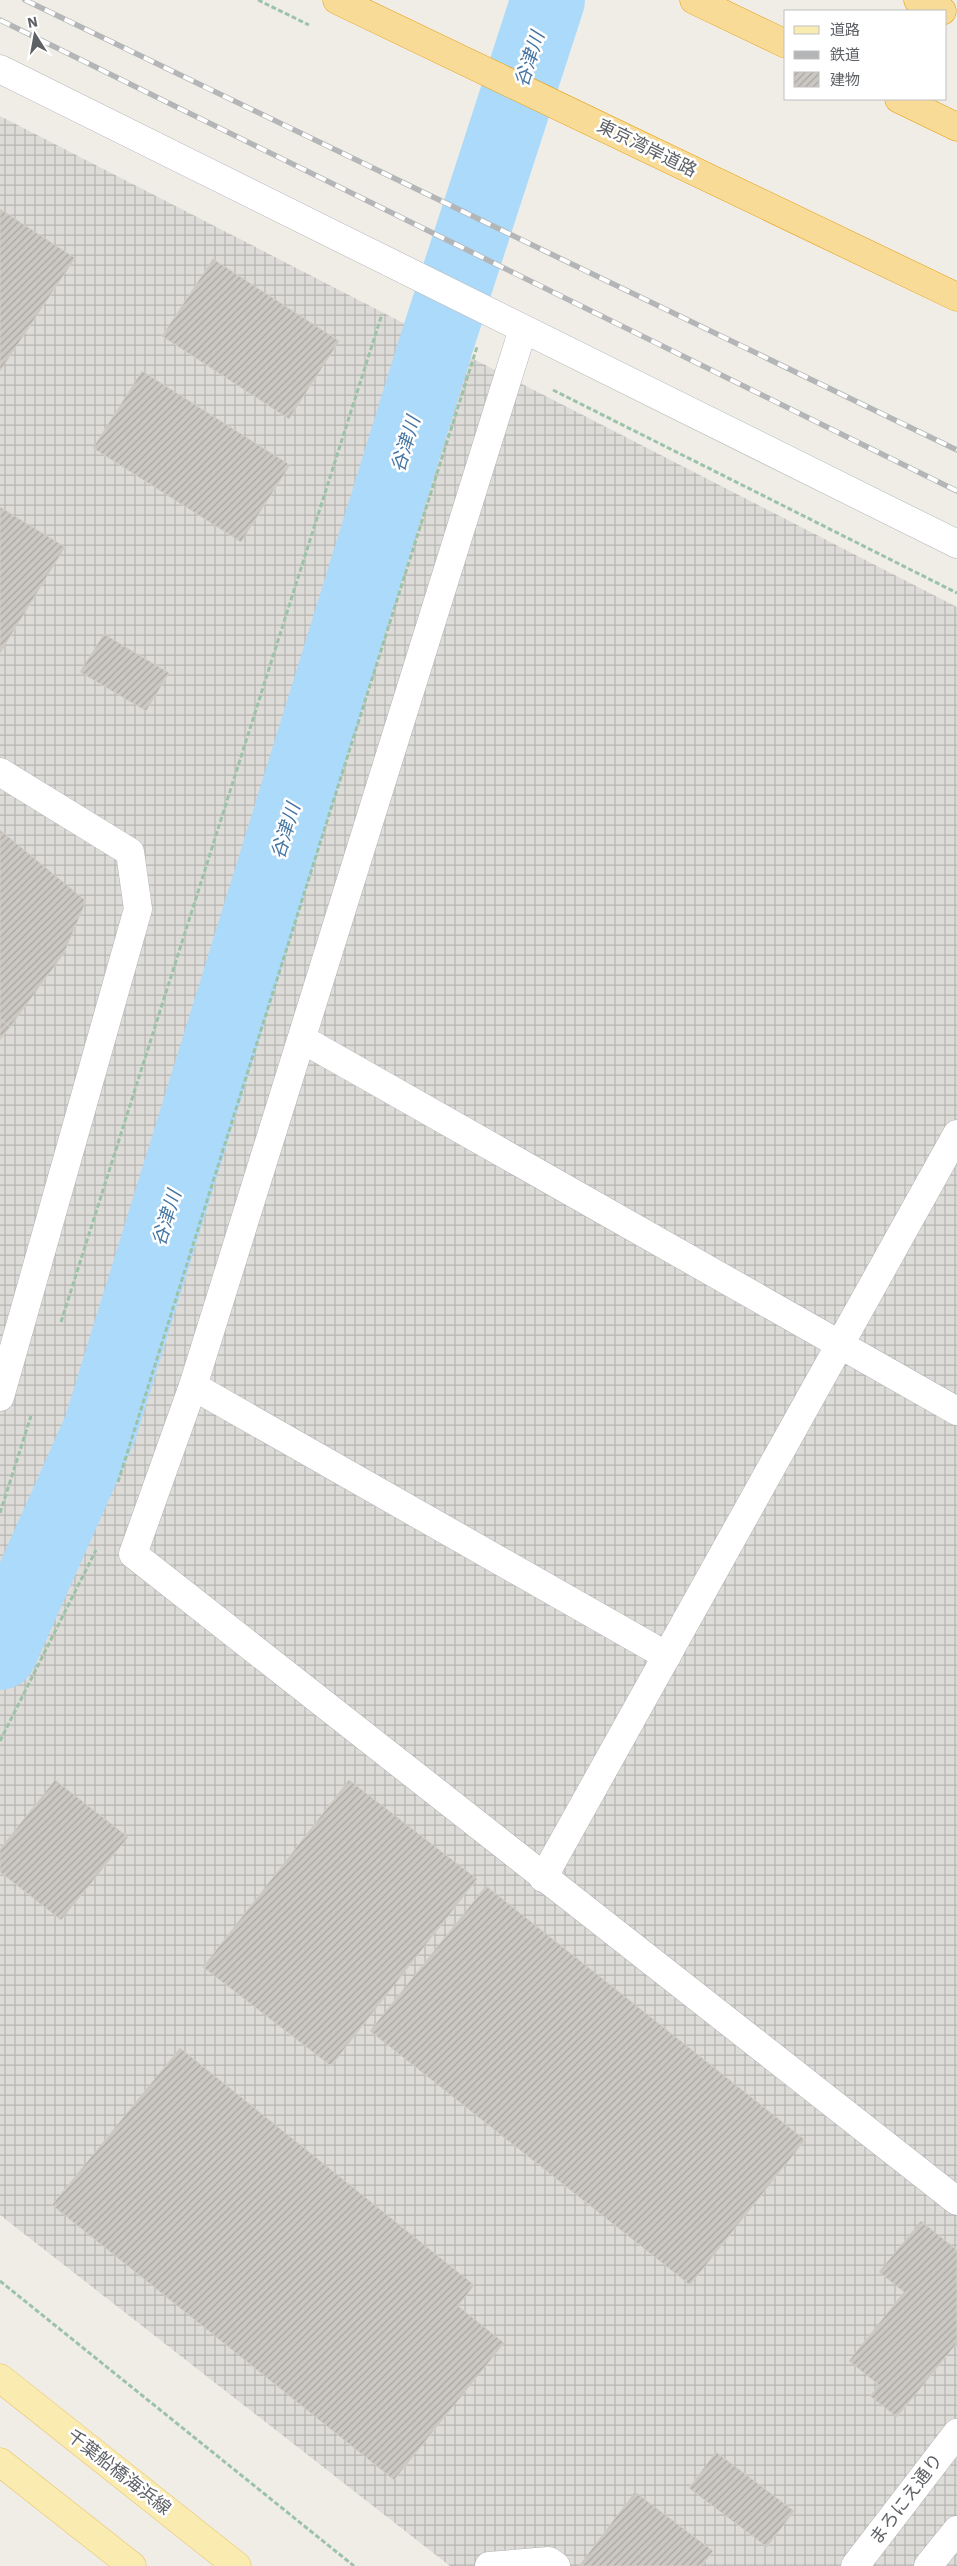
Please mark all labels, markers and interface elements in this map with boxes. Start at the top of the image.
north arrow [10,10,60,60]
legend [784,10,947,100]
text: N [26,12,39,32]
text: 道路 [830,20,860,39]
water label: 谷津川 [509,26,550,90]
text: 鉄道 [830,45,860,64]
text: 建物 [830,70,860,89]
street label: 東京湾岸道路 [594,114,701,182]
water label: 谷津川 [385,411,425,475]
water label: 谷津川 [265,798,305,862]
water label: 谷津川 [146,1185,186,1249]
street label: 千葉船橋海浜線 [63,2424,176,2519]
street label: まろにえ通り [864,2449,947,2549]

